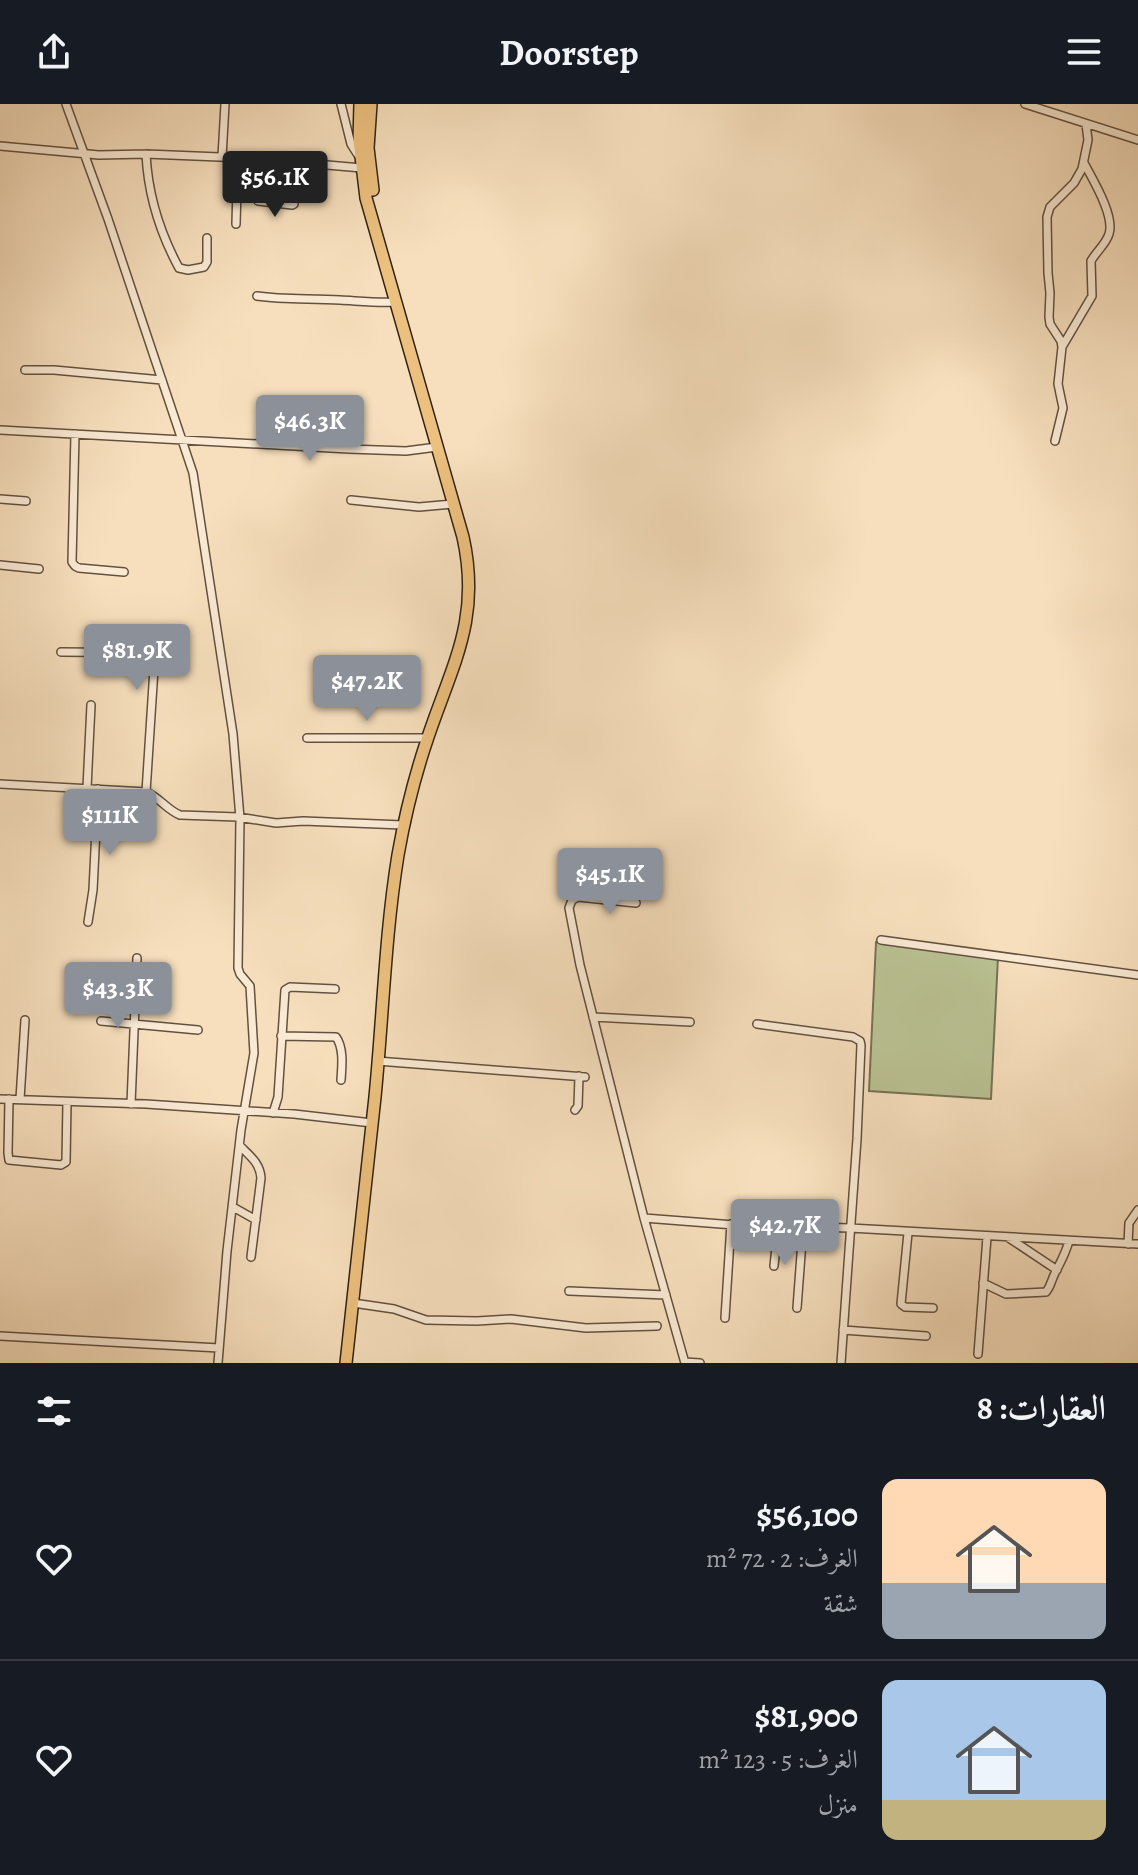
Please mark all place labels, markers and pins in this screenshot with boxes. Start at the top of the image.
pin: $56.1K [210,151,340,219]
pin: $46.3K [245,395,375,463]
pin: $81.9K [72,624,202,692]
pin: $47.2K [302,655,432,723]
pin: $111K [54,789,166,857]
pin: $45.1K [545,848,675,916]
pin: $43.3K [53,962,183,1030]
pin: $42.7K [720,1199,850,1267]

